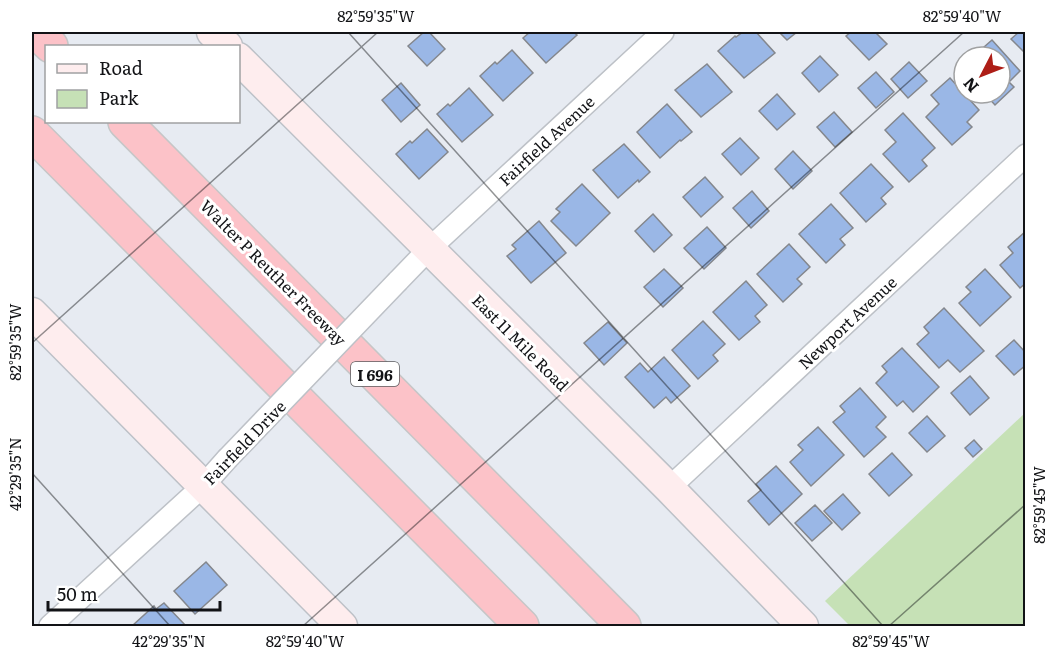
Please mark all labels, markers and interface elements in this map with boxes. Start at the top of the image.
text: 82°59'35"W [337,4,415,27]
text: 82°59'40"W [923,4,1002,27]
legend [45,45,240,123]
north arrow [952,45,1012,105]
text: Road [99,54,143,81]
text: N [957,73,984,99]
text: Park [99,84,140,111]
street label: Fairfield Avenue [493,89,599,191]
street label: Walter P Reuther Freeway [196,194,353,351]
street label: Newport Avenue [792,270,902,374]
street label: East 11 Mile Road [467,288,575,396]
text: 82°59'35"W [3,303,26,381]
road number: I 696 [351,362,399,386]
street label: Fairfield Drive [197,394,291,490]
text: 42°29'35"N [3,437,26,511]
text: 82°59'45"W [1027,466,1050,544]
scale bar [48,574,220,612]
text: 50 m [57,580,98,607]
text: 42°29'35"N [132,629,206,652]
text: 82°59'40"W [266,629,345,652]
text: 82°59'45"W [852,629,930,652]

